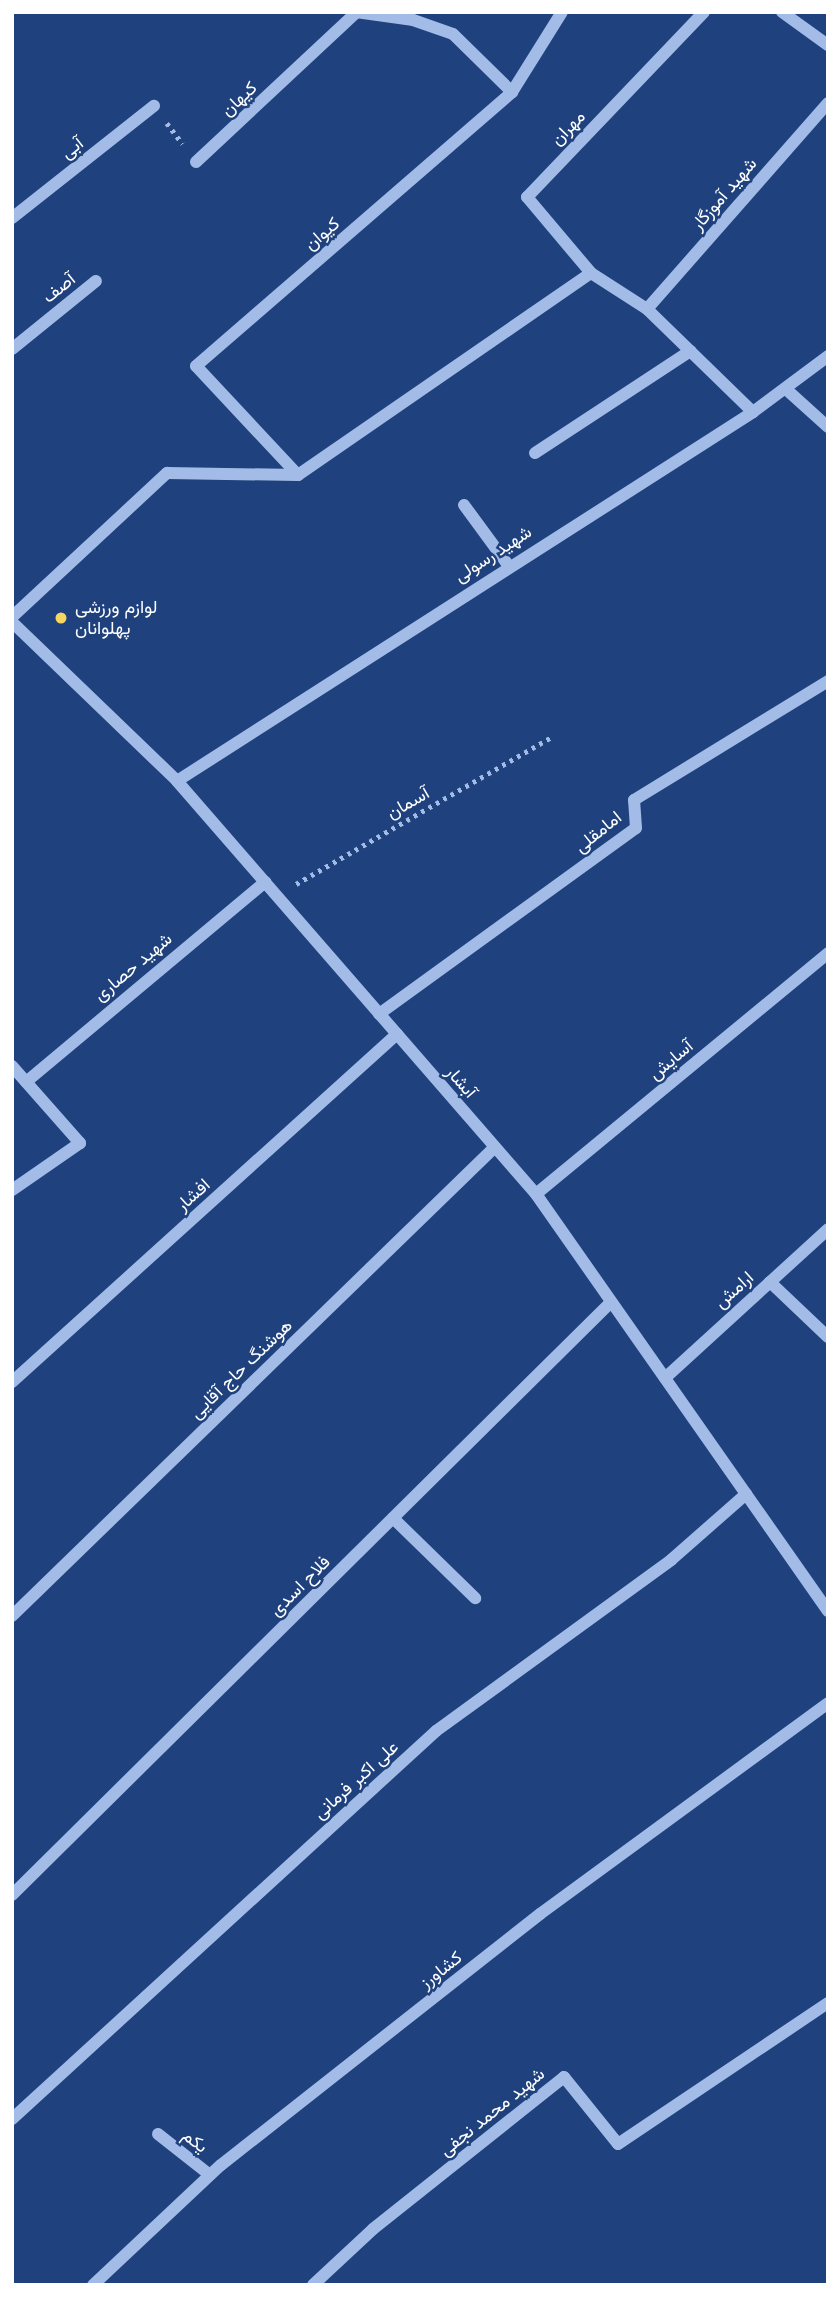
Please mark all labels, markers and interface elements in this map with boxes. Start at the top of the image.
street label: کیهان [217,77,261,121]
street label: مهران [546,106,590,150]
street label: آبی [56,132,88,164]
street label: شهید آموزگار [687,153,761,235]
street label: کیوان [300,213,344,255]
street label: آصف [38,268,80,308]
street label: شهید رسولی [450,521,536,587]
place label: لوازم ورزشی پهلوانان [75,597,157,640]
marker: لوازم ورزشی پهلوانان [53,610,69,626]
street label: آسمان [383,782,433,824]
street label: امامقلی [570,806,626,858]
street label: شهید حصاری [90,928,176,1006]
street label: آسایش [645,1035,697,1085]
street label: آبشار [441,1061,481,1103]
street label: افشار [171,1174,215,1216]
street label: ارامش [710,1267,758,1313]
street label: هوشنگ حاج آقایی [185,1315,297,1423]
street label: فلاح اسدی [265,1551,335,1621]
street label: علی اکبر فرمانی [309,1736,403,1824]
street label: کشاورز [415,1947,467,1993]
street label: شهید محمد نجفی [435,2063,549,2161]
street label: یکم [178,2124,212,2158]

